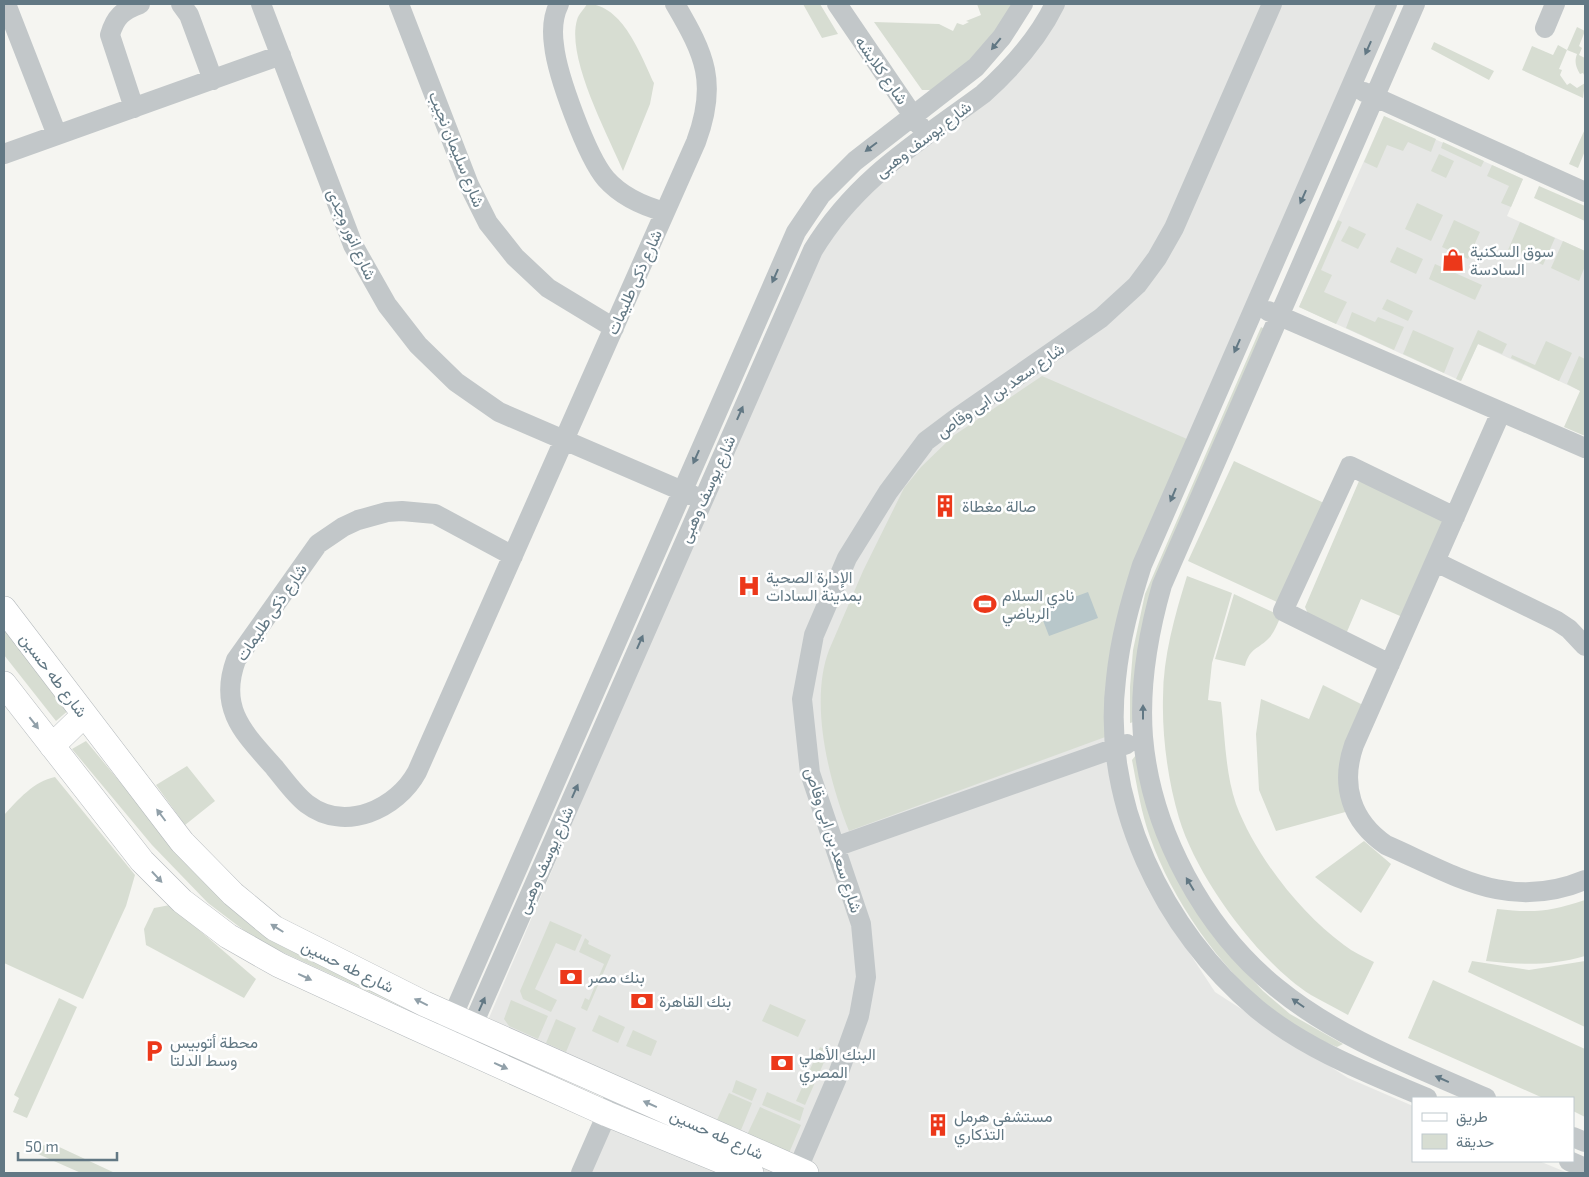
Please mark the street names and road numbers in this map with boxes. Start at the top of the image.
street label: شارع كلابشه [850,32,913,109]
street label: شارع سليمان نجيب [423,88,489,211]
street label: شارع يوسف وهبى [871,96,976,183]
street label: شارع انور وجدى [321,185,381,284]
street label: شارع ذكى طليمات [602,226,668,338]
street label: شارع سعد بن ابى وقاص [932,338,1069,443]
street label: شارع يوسف وهبى [674,432,741,547]
street label: شارع ذكى طليمات [231,560,313,666]
street label: شارع طه حسين [14,629,92,722]
street label: شارع سعد بن ابى وقاص [799,765,867,916]
street label: شارع يوسف وهبى [512,803,579,918]
street label: شارع طه حسين [298,935,397,999]
street label: شارع طه حسين [666,1104,767,1165]

